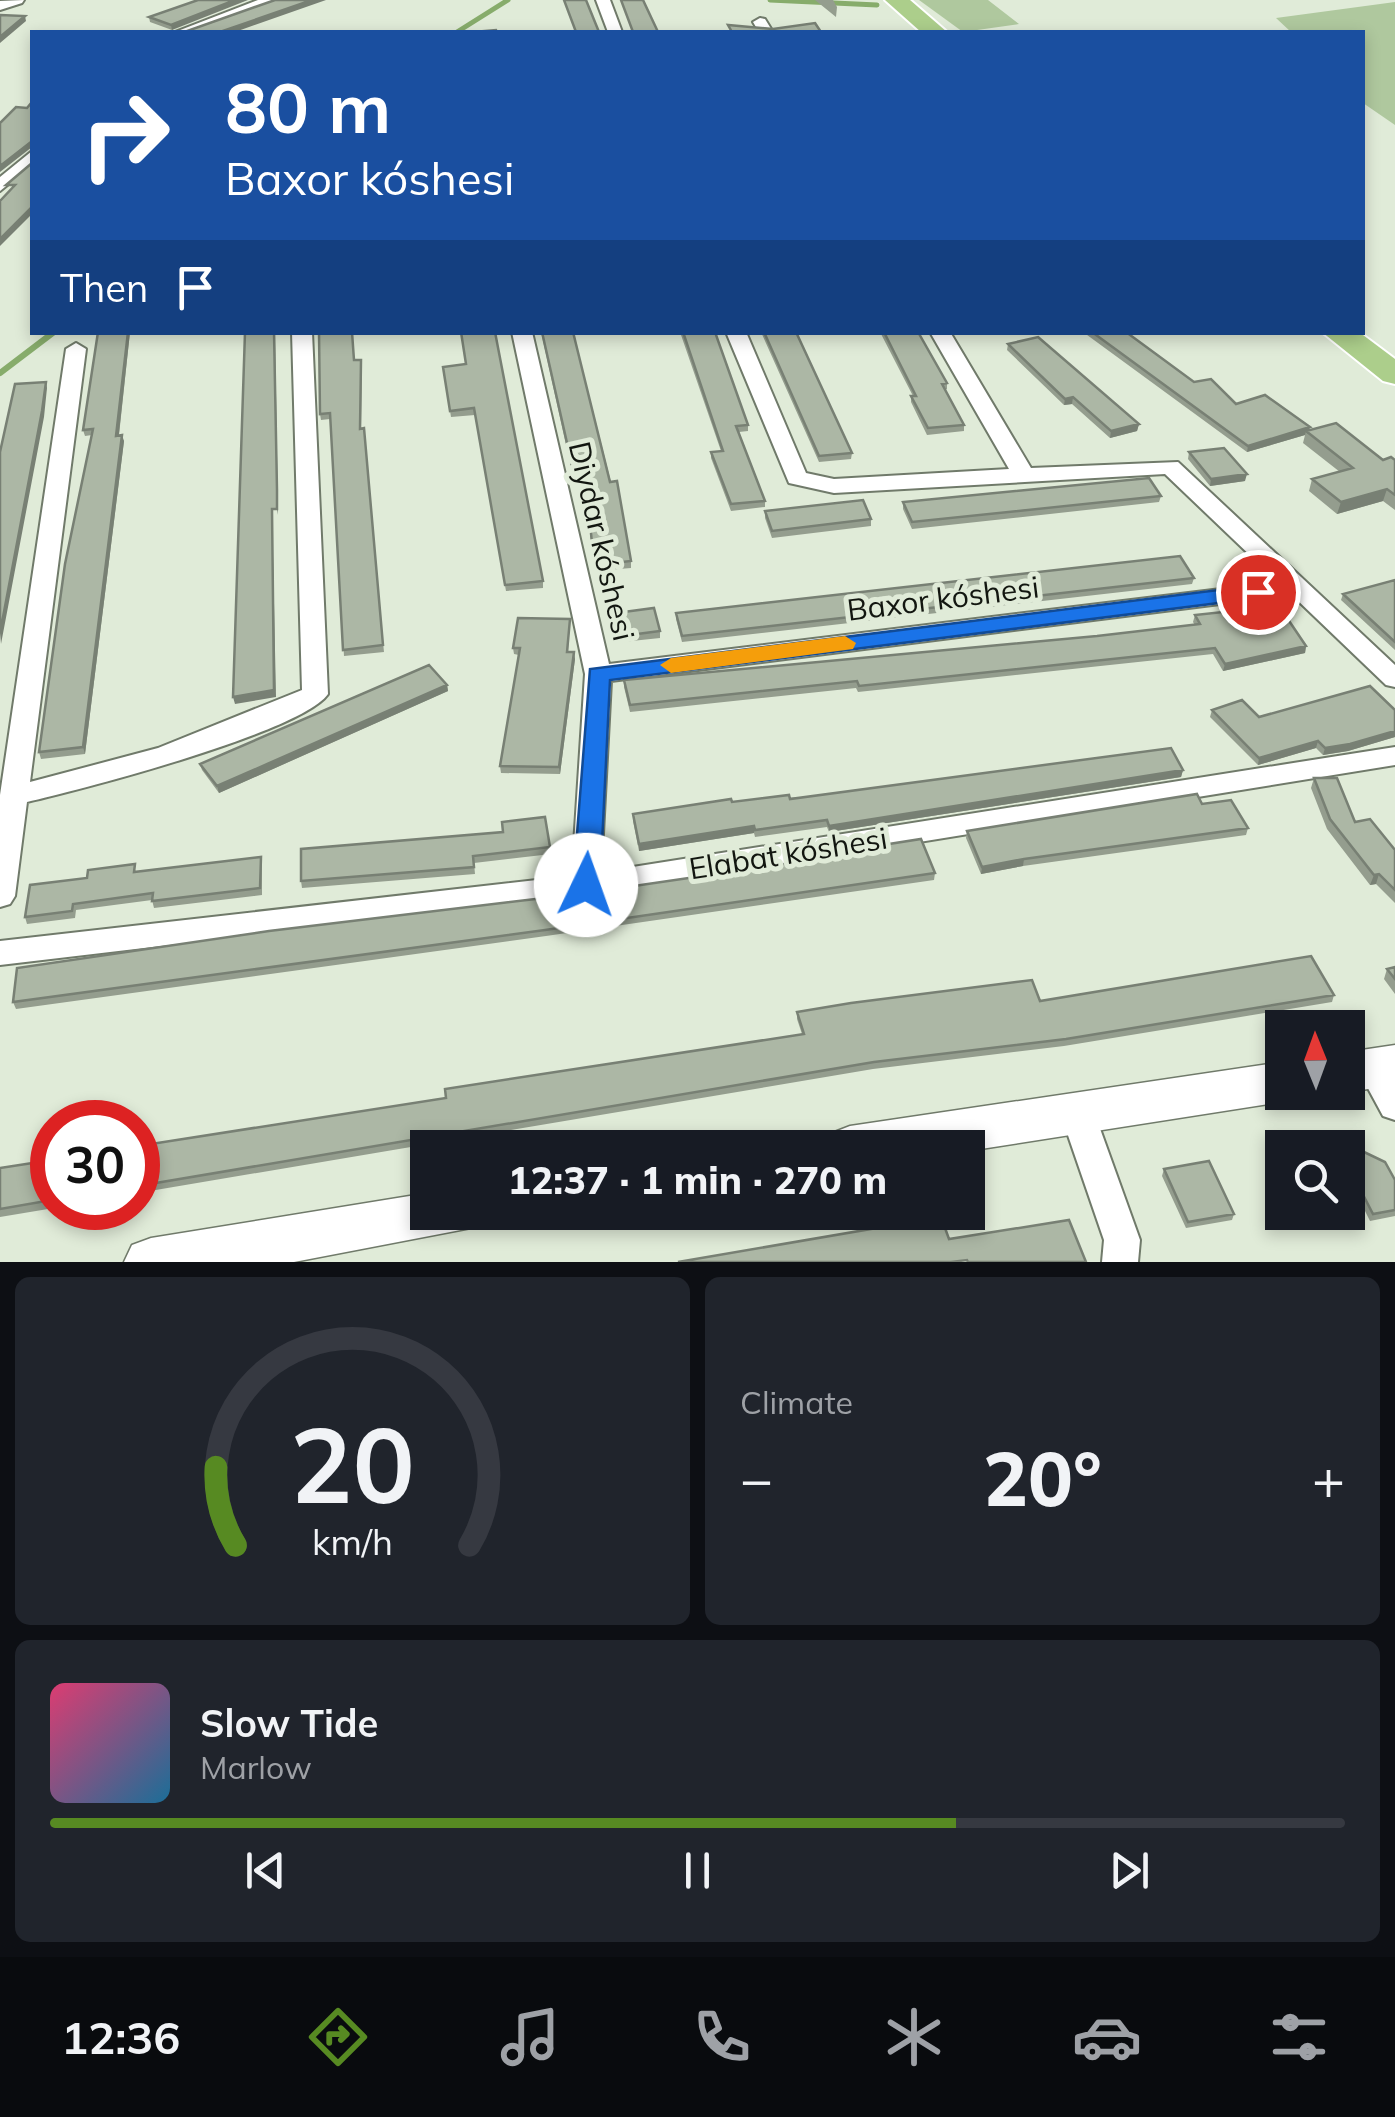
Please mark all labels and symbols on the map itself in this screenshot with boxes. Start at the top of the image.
street label: Diydar kóshesi [561,438,643,644]
pin [1216,550,1301,635]
street label: Baxor kóshesi [845,567,1041,629]
street label: Elabat kóshesi [686,819,890,887]
position arrow [534,833,638,937]
north arrow [1265,1010,1365,1110]
speed limit sign: 30 [30,1100,160,1230]

